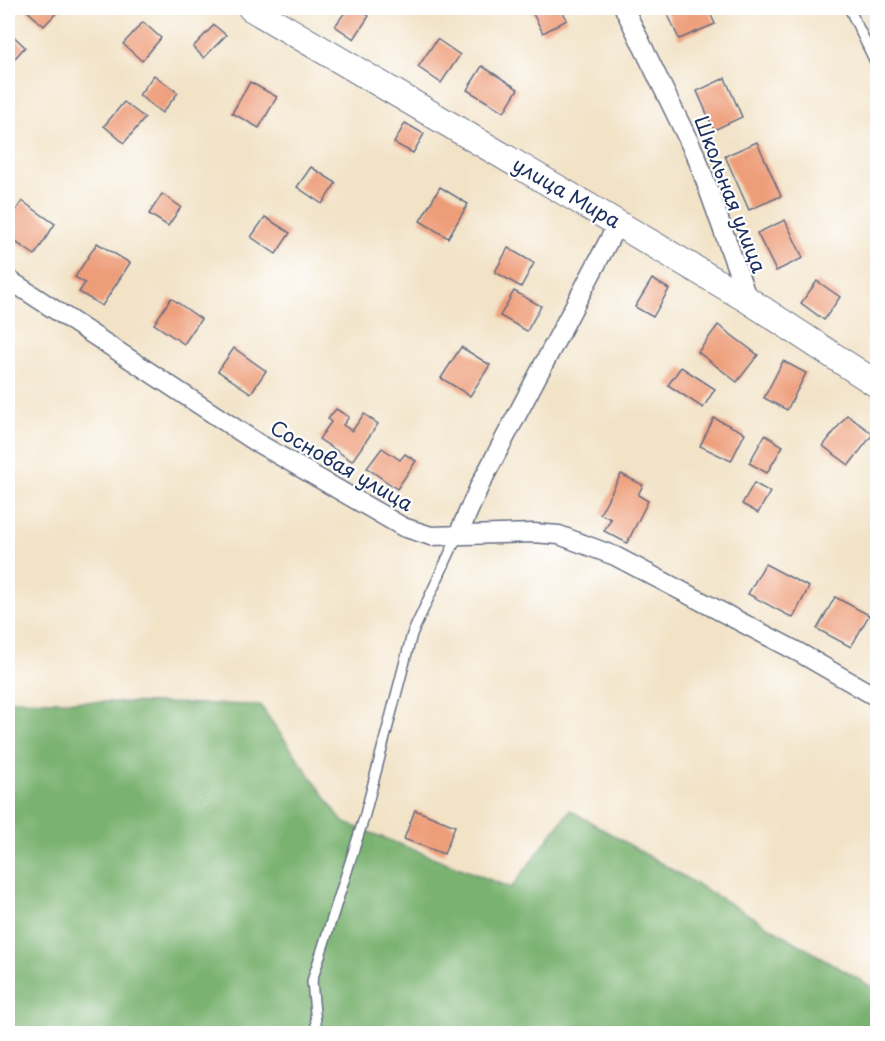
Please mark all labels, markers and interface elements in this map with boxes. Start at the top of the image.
street label: Школьная улица [687,111,775,277]
street label: улица Мира [507,149,627,235]
street label: Сосновая улица [265,412,419,518]

